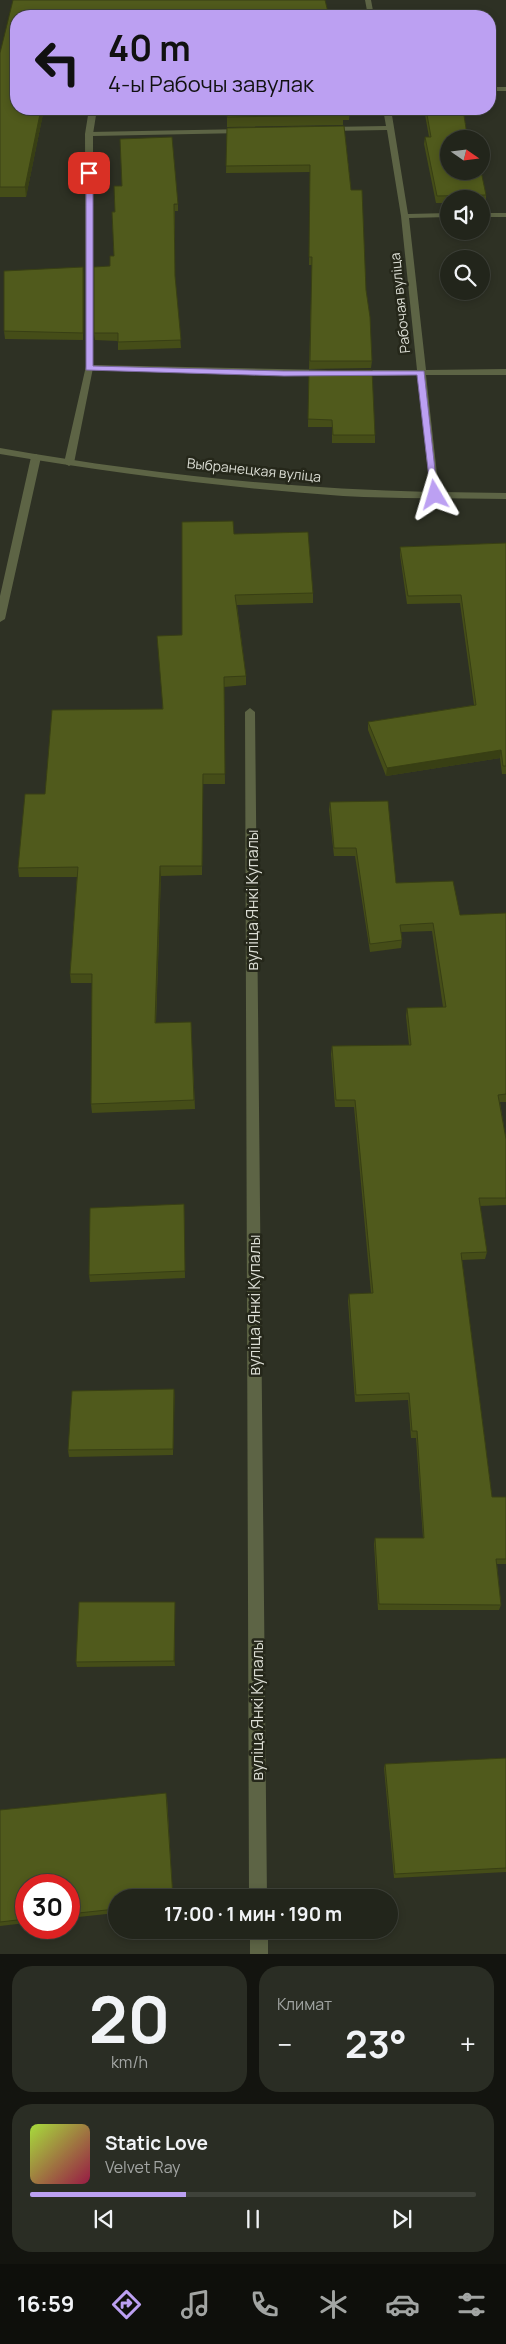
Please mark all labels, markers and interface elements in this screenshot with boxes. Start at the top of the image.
text: 40 m [108,24,191,72]
icon: left [25,30,90,95]
text: 4-ы Рабочы завулак [108,69,314,99]
north arrow [440,130,490,180]
map controls [440,130,490,300]
pin [68,152,110,194]
icon: arrive [75,159,103,187]
button: sound [440,190,490,240]
button: search [440,250,490,300]
street label: Рабочая вуліца [385,252,414,354]
street label: Выбранецкая вуліца [186,453,322,486]
position arrow [408,468,460,520]
street label: вуліца Янкі Купалы [241,829,263,971]
street label: вуліца Янкі Купалы [243,1234,265,1376]
street label: вуліца Янкі Купалы [246,1639,268,1781]
speed limit sign: 30 [15,1874,80,1939]
text: 17:00 · 1 мин · 190 m [164,1901,342,1927]
text: 20 [89,1974,170,2063]
text: Климат [277,1993,332,2015]
text: 23° [345,2017,407,2069]
text: − [277,2025,292,2063]
text: + [460,2025,476,2063]
text: km/h [111,2051,148,2073]
text: Static Love [105,2130,208,2156]
text: Velvet Ray [105,2156,181,2178]
icon: previous [90,2205,118,2233]
icon: pause [239,2205,267,2233]
icon: next [388,2205,416,2233]
icon: directions [109,2287,144,2322]
icon: music [178,2287,213,2322]
icon: phone [247,2287,282,2322]
icon: climate [316,2287,351,2322]
icon: car [385,2287,420,2322]
icon: filters [454,2287,489,2322]
text: 16:59 [17,2289,74,2319]

